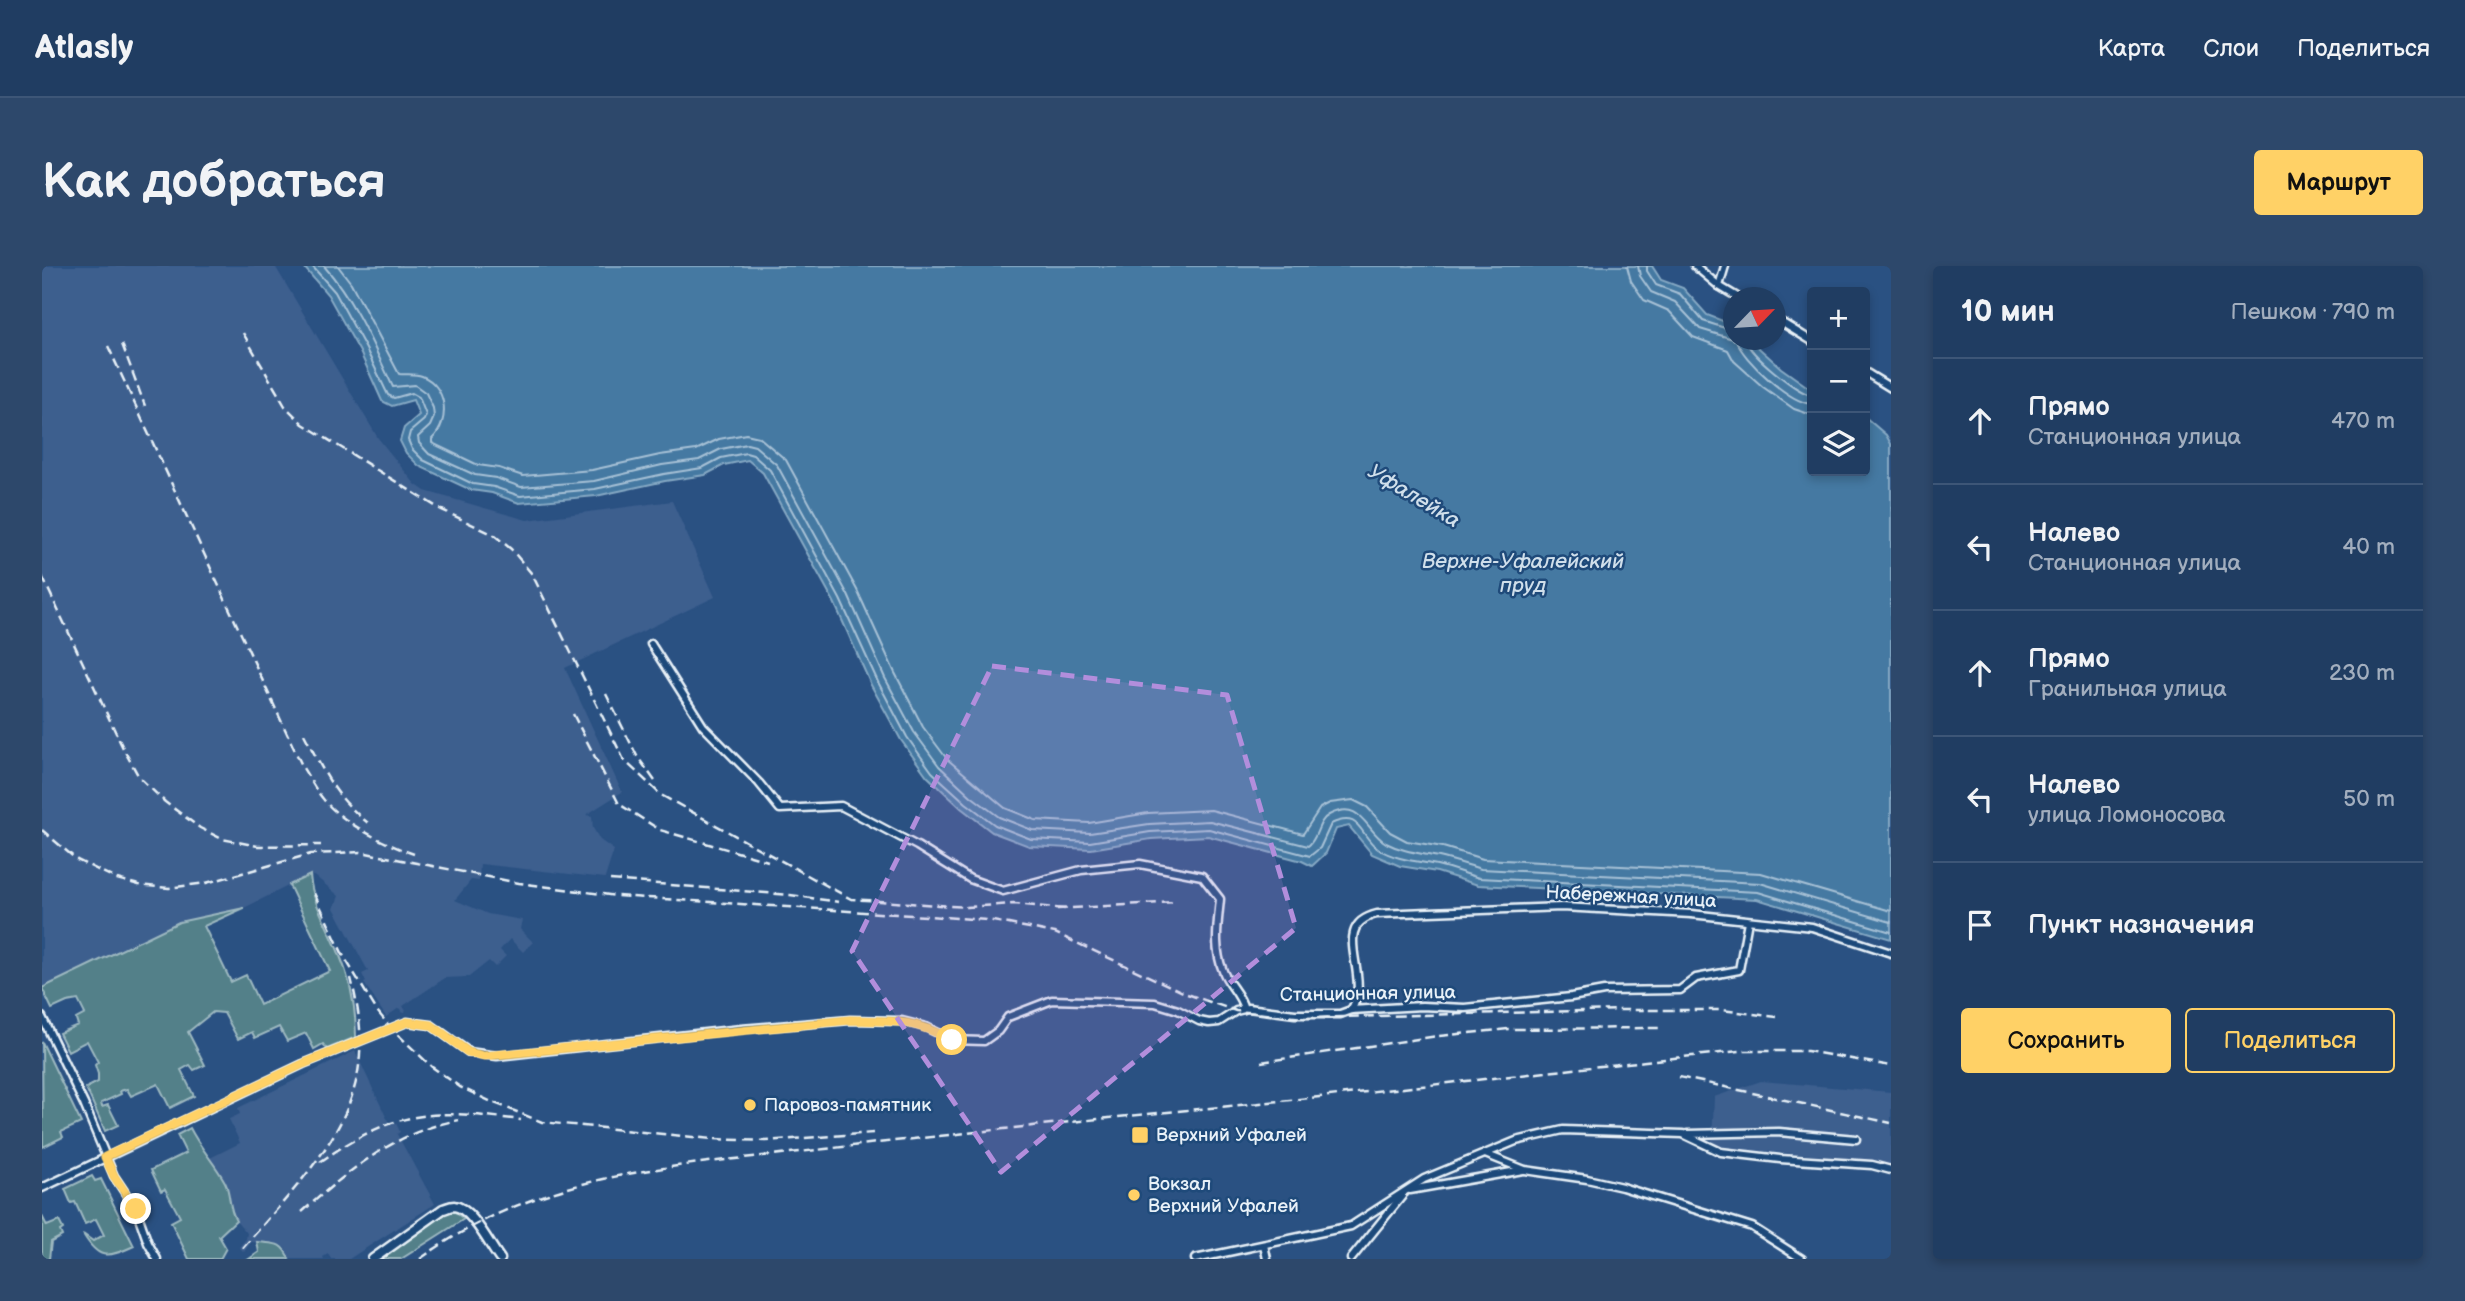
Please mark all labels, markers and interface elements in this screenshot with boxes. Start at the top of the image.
text: Atlasly [35,28,133,68]
text: Карта [2098,34,2165,63]
text: Слои [2203,34,2259,63]
text: Поделиться [2297,34,2430,63]
button: Маршрут [2254,150,2423,215]
text: Как добраться [42,153,386,212]
north arrow [1723,287,1786,350]
map controls [1807,287,1870,476]
button: + [1807,287,1870,350]
text: 10 мин [1961,294,2055,330]
text: Пешком · 790 m [2230,298,2395,326]
button: − [1807,350,1870,413]
text: Прямо [2028,392,2110,423]
icon: ahead [1961,402,1999,440]
text: 470 m [2331,407,2395,435]
button: layers [1807,413,1870,476]
text: Станционная улица [2028,423,2241,451]
water label: Уфалейка [1363,459,1465,533]
text: Налево [2028,518,2120,549]
icon: left [1961,528,1999,566]
text: 40 m [2342,533,2395,561]
water label: Верхне-Уфалейский пруд [1422,549,1624,598]
text: Станционная улица [2028,549,2241,577]
text: Прямо [2028,644,2110,675]
icon: ahead [1961,654,1999,692]
text: 230 m [2329,659,2395,687]
text: Гранильная улица [2028,675,2227,703]
text: Налево [2028,770,2120,801]
icon: left [1961,780,1999,818]
text: 50 m [2343,785,2395,813]
text: улица Ломоносова [2028,801,2226,829]
street label: Набережная улица [1545,881,1717,913]
icon: arrive [1961,906,1999,944]
text: Пункт назначения [2028,910,2254,941]
street label: Станционная улица [1280,981,1456,1007]
button: Сохранить [1961,1008,2171,1073]
button: Поделиться [2185,1008,2395,1073]
route start [936,1024,967,1055]
place label: Паровоз-памятник [764,1094,931,1117]
marker: Паровоз-памятник [742,1097,758,1113]
place label: Верхний Уфалей [1156,1124,1307,1147]
marker: Верхний Уфалей [1130,1125,1150,1145]
place label: Вокзал Верхний Уфалей [1148,1173,1299,1218]
marker: Вокзал Верхний Уфалей [1126,1187,1142,1203]
route end [120,1193,151,1224]

